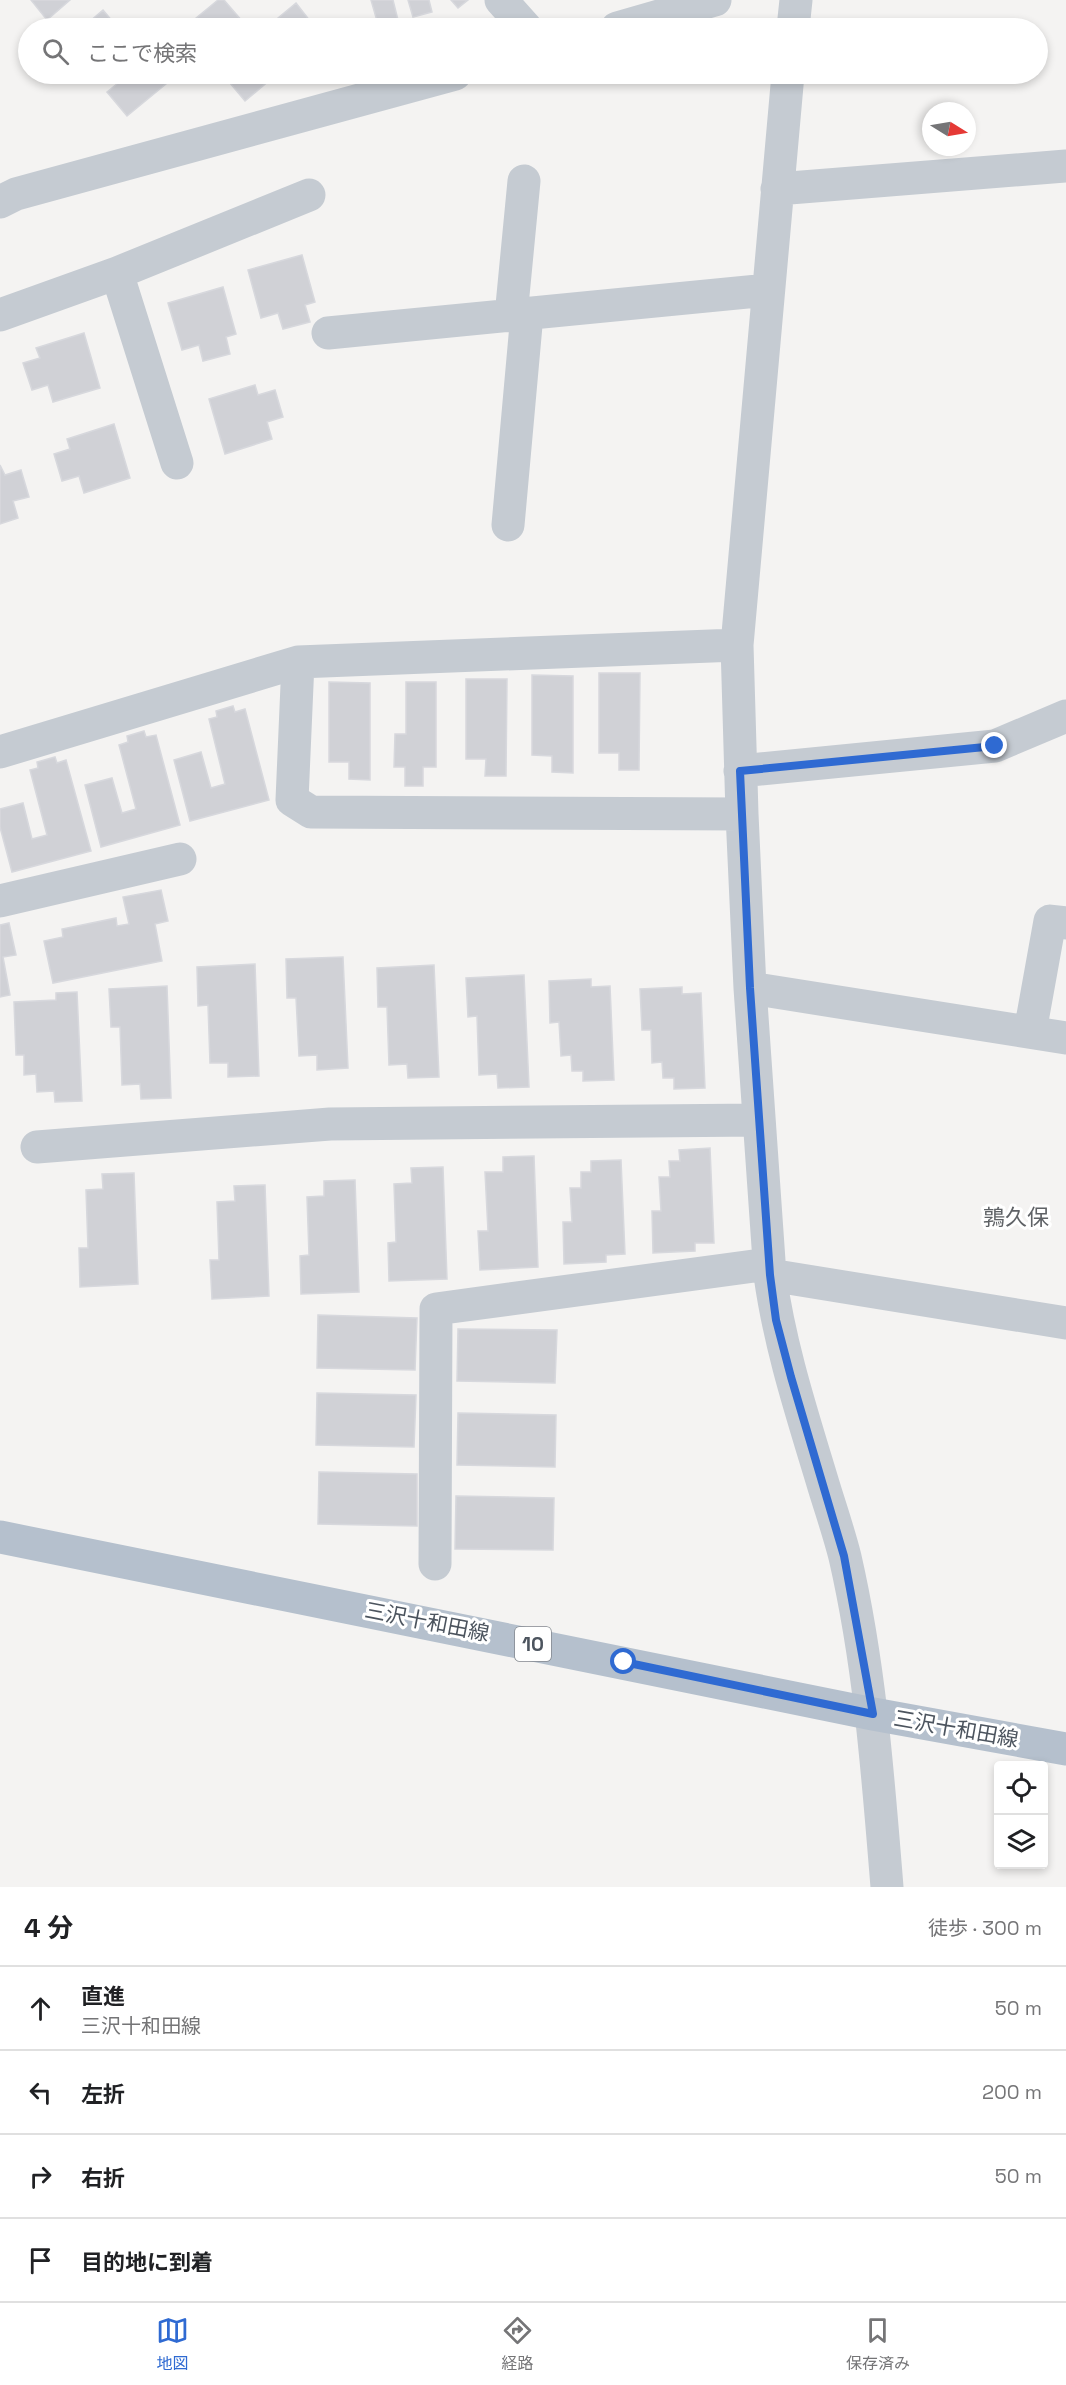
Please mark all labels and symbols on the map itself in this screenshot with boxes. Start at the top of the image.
north arrow [922,102,976,156]
route end [981,732,1007,758]
district label: 鶉久保 [983,1203,1049,1231]
street label: 三沢十和田線 [363,1596,492,1647]
road number: 10 [515,1627,551,1661]
route start [610,1648,636,1674]
street label: 三沢十和田線 [892,1704,1020,1753]

